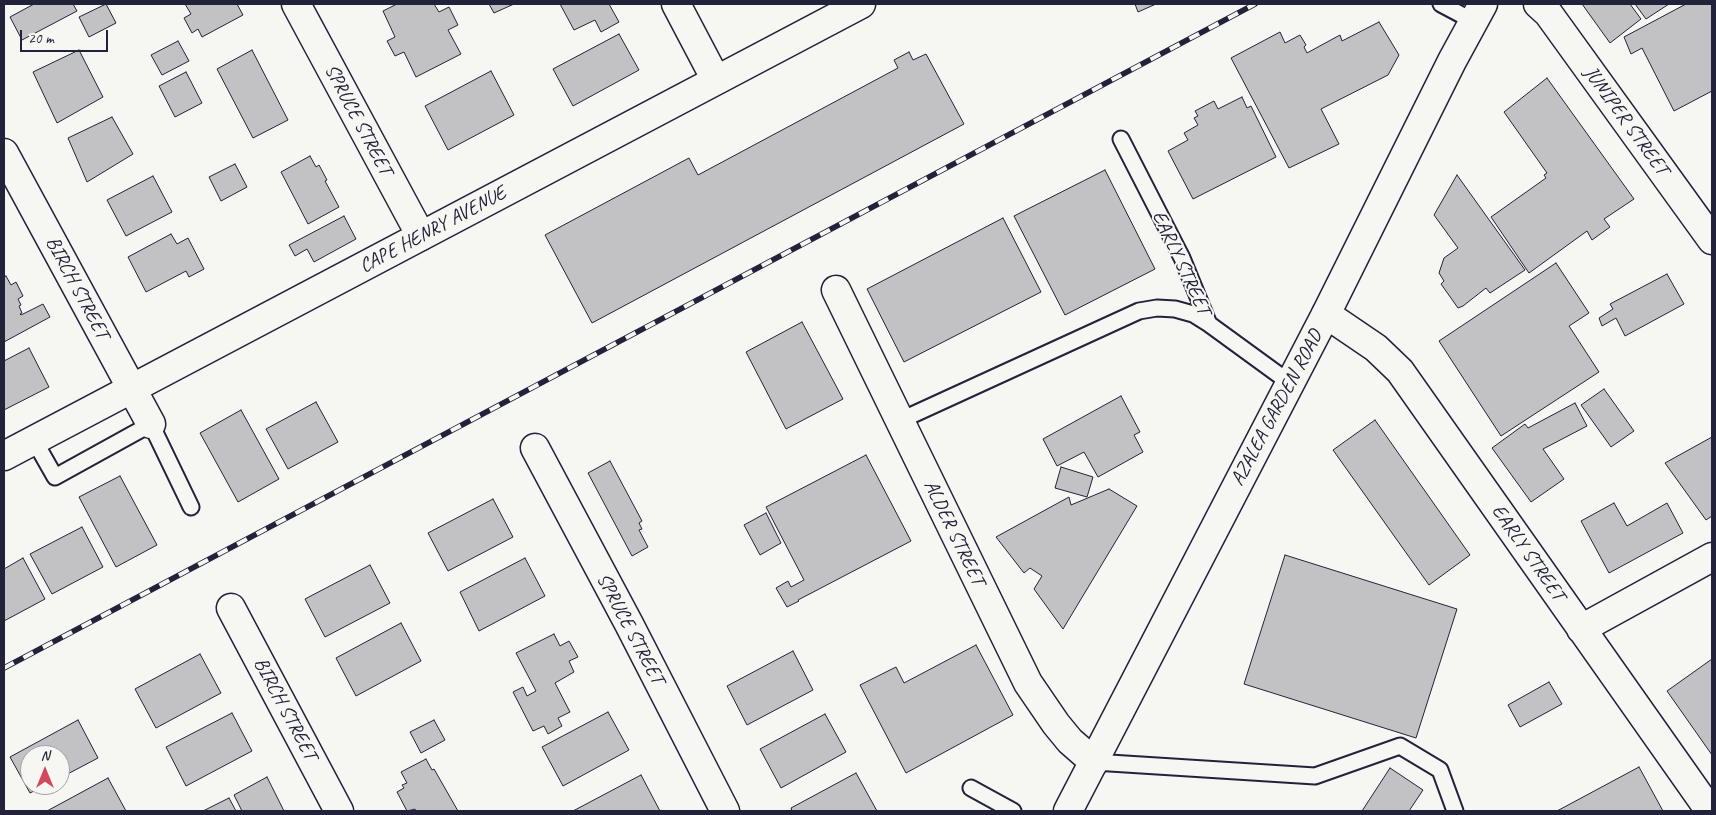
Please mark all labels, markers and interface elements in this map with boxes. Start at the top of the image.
scale bar [22,20,110,52]
text: 20 m [28,29,54,48]
street label: SPRUCE STREET [319,60,397,180]
street label: JUNIPER STREET [1578,62,1674,180]
street label: CAPE HENRY AVENUE [356,181,510,279]
street label: EARLY STREET [1146,207,1216,319]
street label: BIRCH STREET [40,233,114,343]
street label: AZALEA GARDEN ROAD [1226,326,1328,490]
street label: ALDER STREET [918,476,990,590]
street label: EARLY STREET [1486,500,1570,606]
street label: SPRUCE STREET [591,569,669,689]
street label: BIRCH STREET [248,654,322,764]
north arrow [20,745,70,795]
text: N [41,747,49,764]

